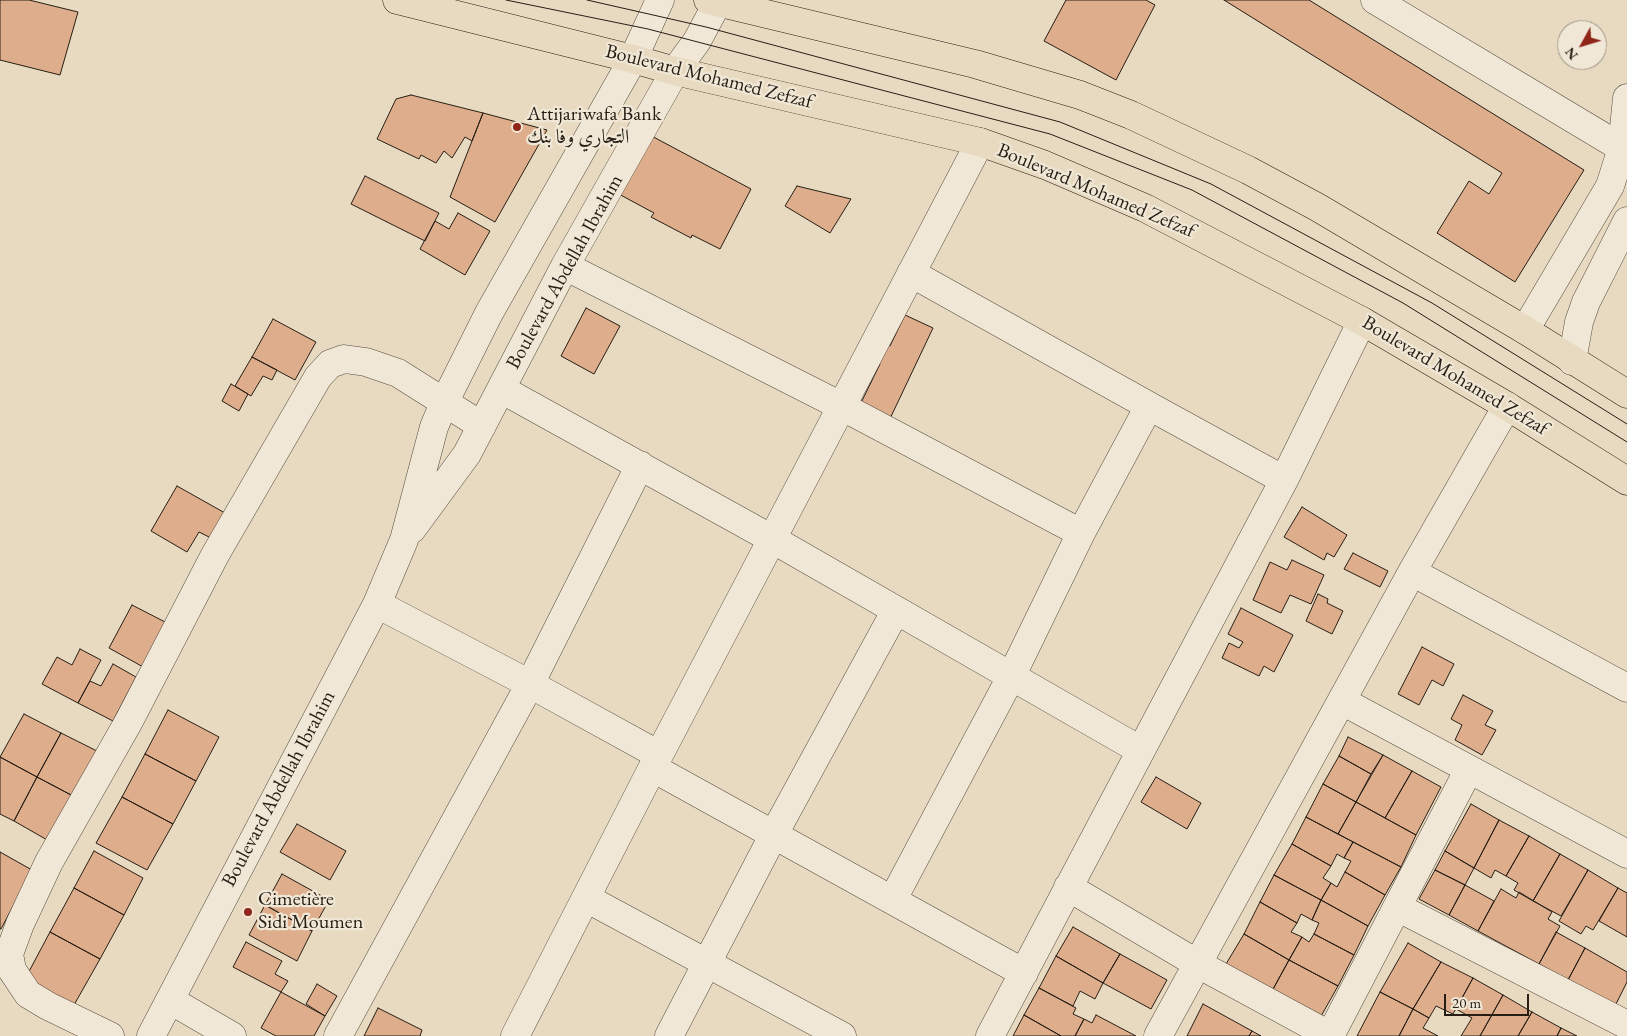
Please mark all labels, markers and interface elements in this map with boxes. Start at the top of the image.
north arrow [1557,20,1607,70]
street label: Boulevard Mohamed Zefzaf [603,40,815,114]
text: N [1561,44,1582,64]
place label: Attijariwafa Bank التجاري وفا بنك [527,103,661,150]
marker: Attijariwafa Bank التجاري وفا بنك [511,121,523,133]
street label: Boulevard Mohamed Zefzaf [993,138,1199,244]
street label: Boulevard Abdellah Ibrahim [502,171,628,373]
street label: Boulevard Mohamed Zefzaf [1358,311,1552,441]
street label: Boulevard Abdellah Ibrahim [217,687,341,891]
place label: Cimetière Sidi Moumen [258,888,363,935]
marker: Cimetière Sidi Moumen [242,906,254,918]
scale bar [1447,984,1532,1016]
text: 20 m [1452,993,1481,1012]

